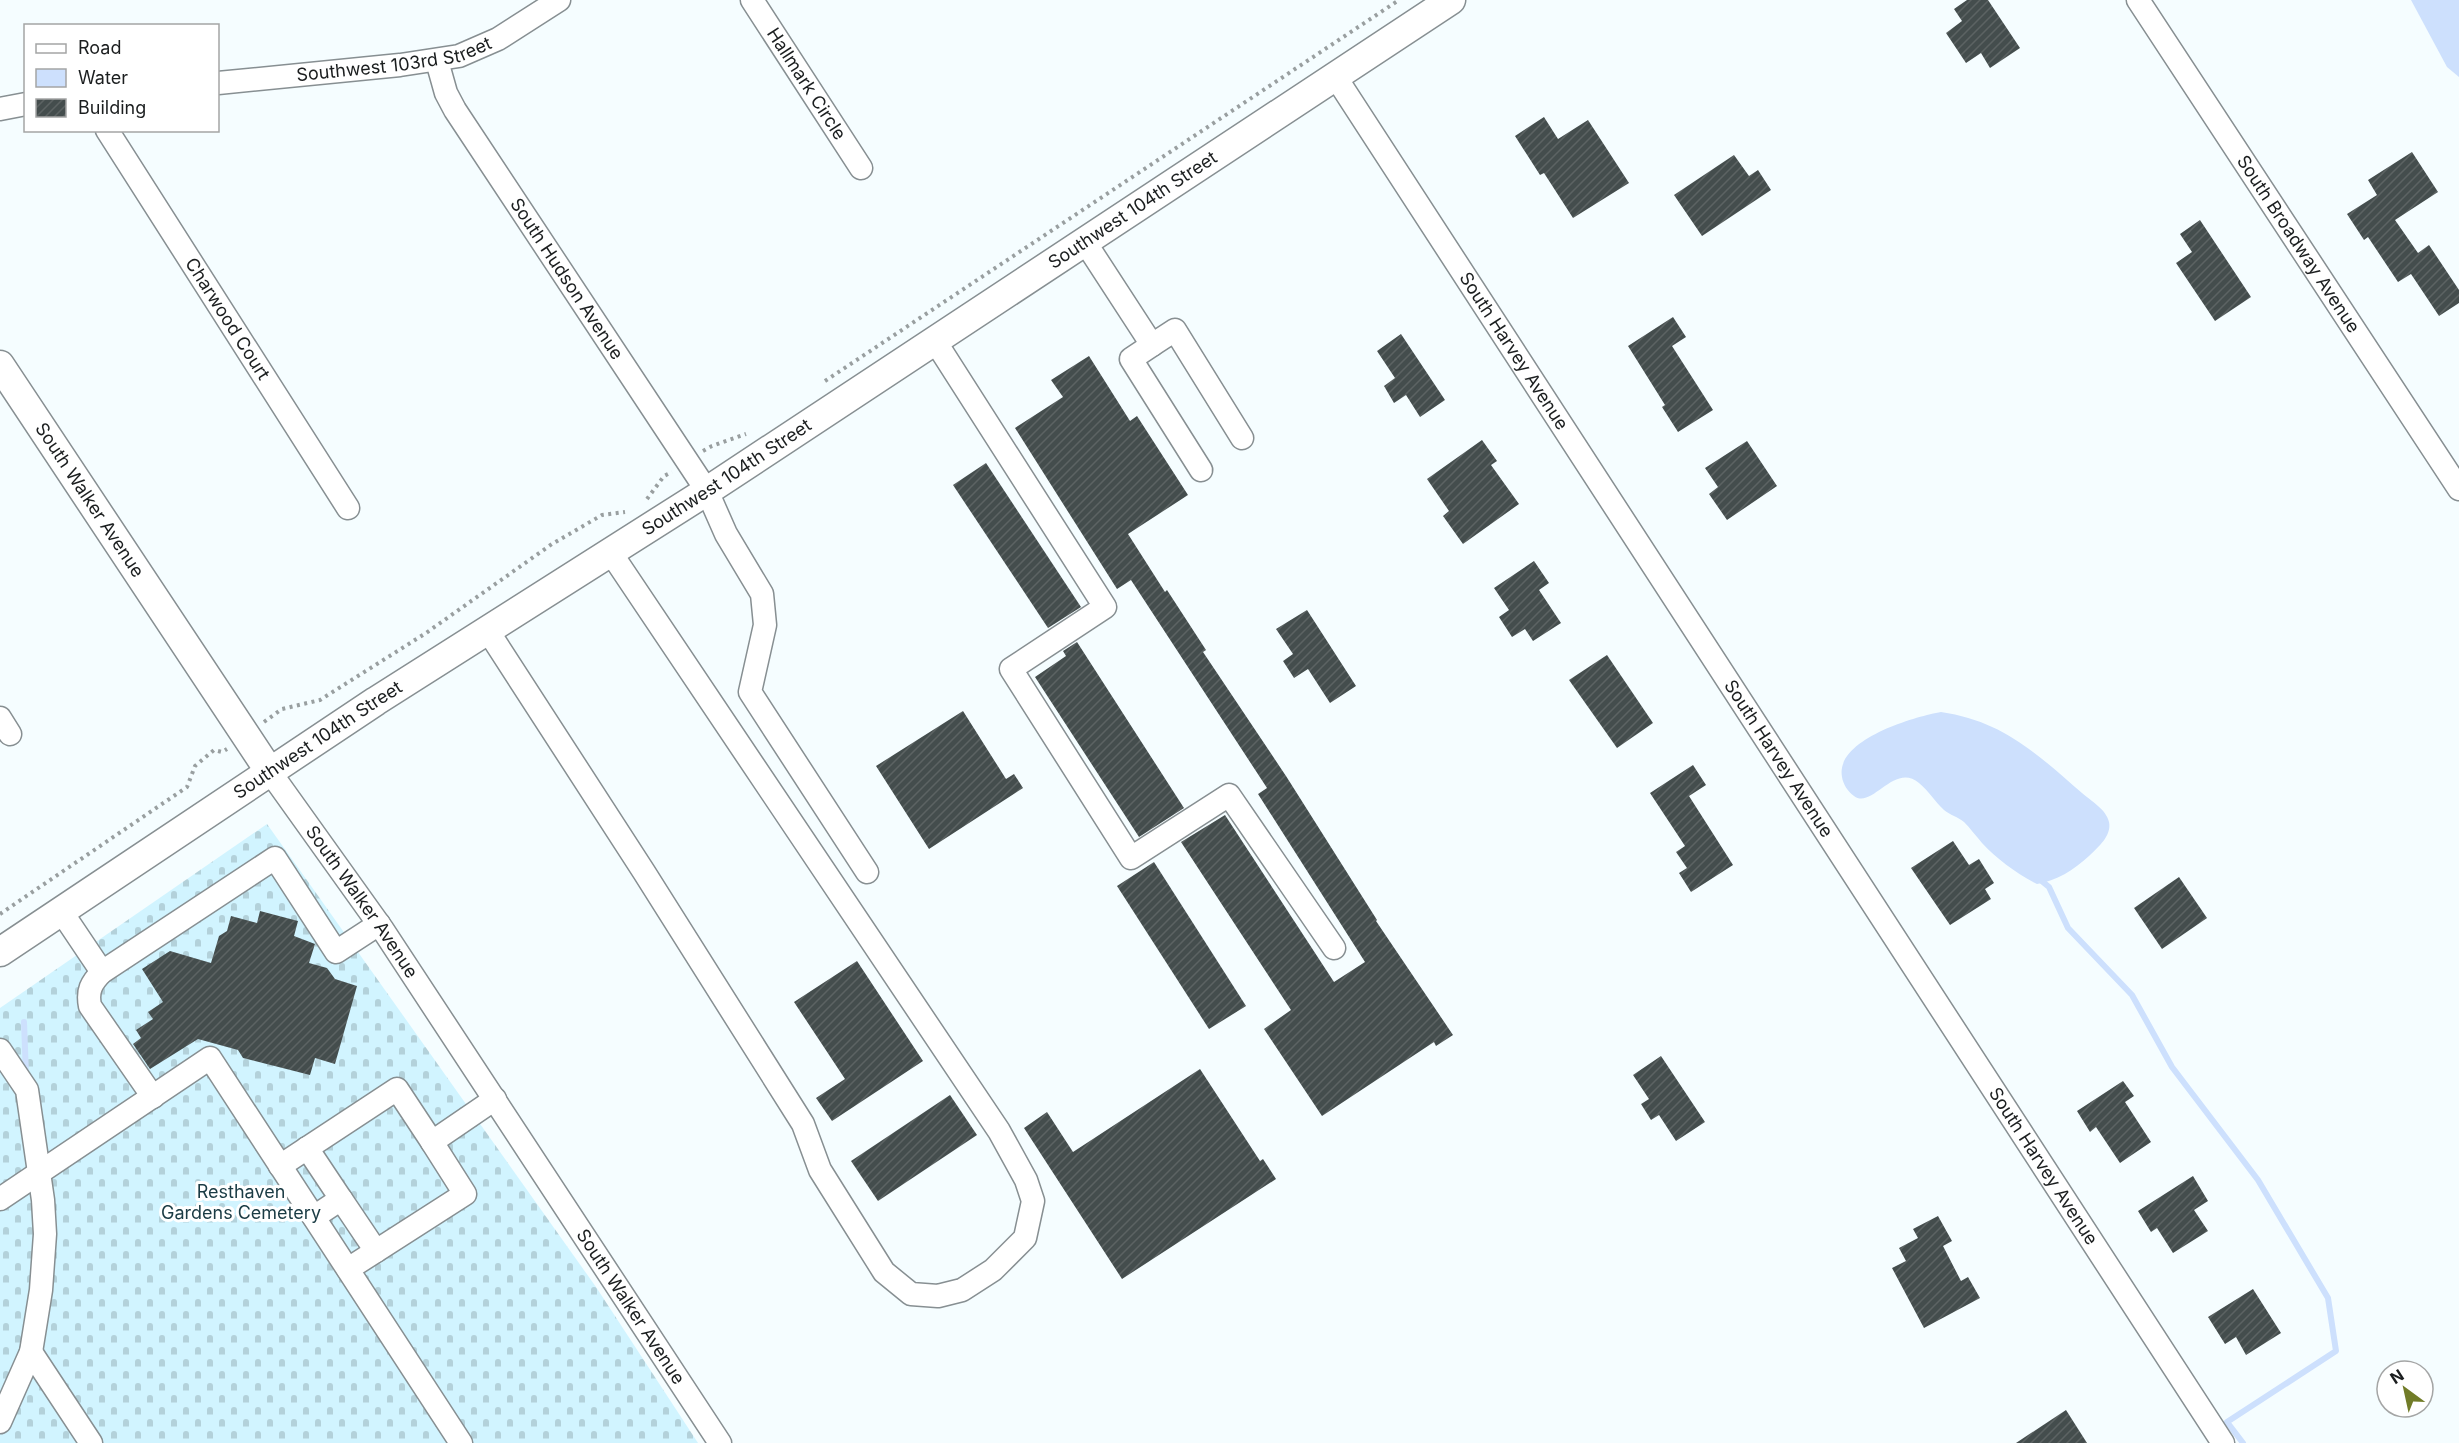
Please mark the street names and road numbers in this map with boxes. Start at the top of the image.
street label: Hallmark Circle [763,24,851,144]
street label: Southwest 103rd Street [295,32,495,85]
street label: Southwest 104th Street [1044,146,1221,273]
street label: South Broadway Avenue [2233,151,2365,337]
street label: South Hudson Avenue [506,194,628,363]
street label: Charwood Court [181,254,275,384]
street label: South Harvey Avenue [1455,268,1573,433]
street label: Southwest 104th Street [638,414,815,540]
street label: South Walker Avenue [31,418,149,581]
street label: Southwest 104th Street [229,676,406,803]
street label: South Harvey Avenue [1720,676,1838,841]
street label: South Walker Avenue [302,821,423,982]
street label: South Harvey Avenue [1985,1083,2102,1249]
street label: South Walker Avenue [572,1225,689,1388]

